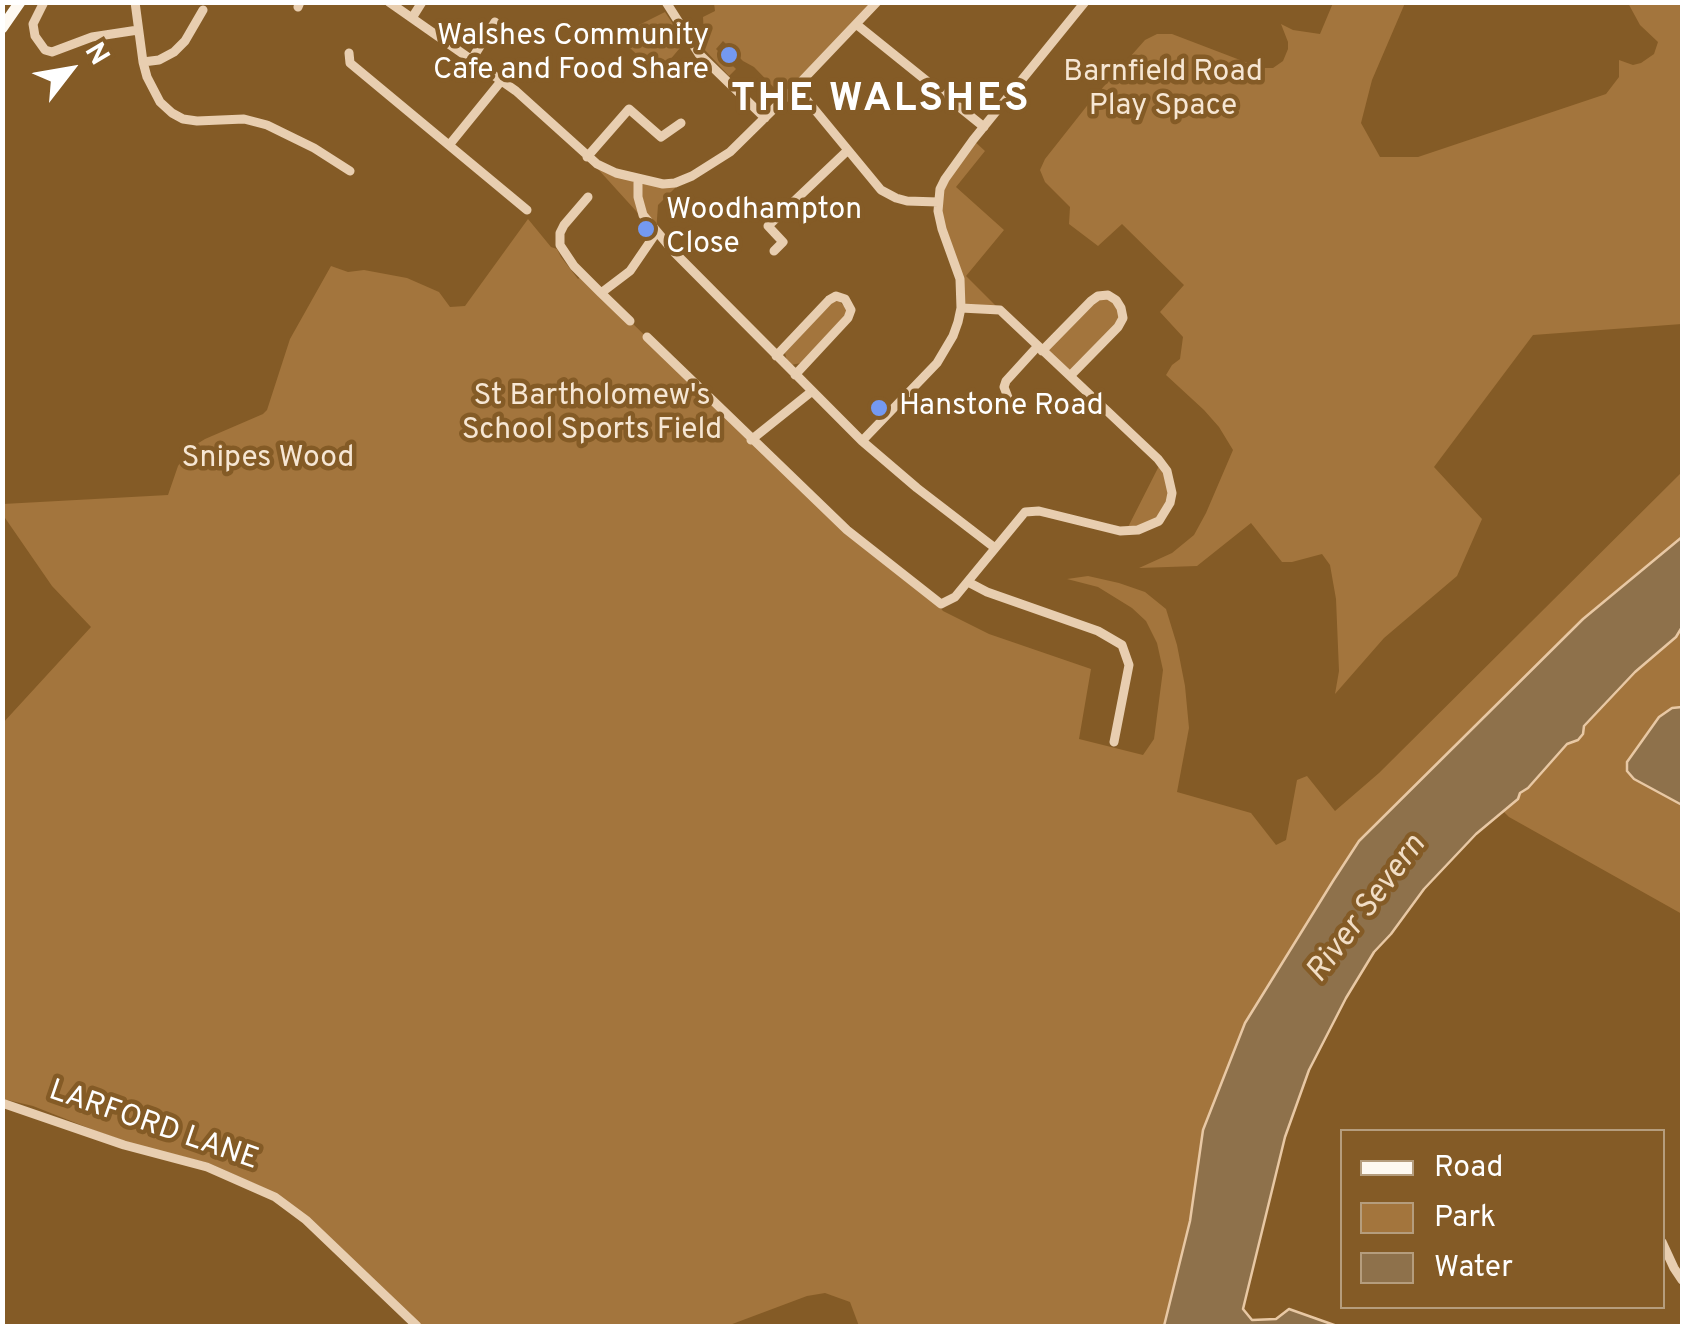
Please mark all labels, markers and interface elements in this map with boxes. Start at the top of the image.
north arrow [20,20,120,120]
place label: Walshes Community Cafe and Food Share [433,20,709,90]
text: N [75,37,116,72]
marker: Walshes Community Cafe and Food Share [718,44,740,66]
park label: Barnfield Road Play Space [1063,56,1263,126]
district label: THE WALSHES [731,78,1031,126]
place label: Woodhampton Close [666,194,862,264]
marker: Woodhampton Close [635,218,657,240]
park label: St Bartholomew's School Sports Field [462,380,722,450]
place label: Hanstone Road [899,390,1104,426]
marker: Hanstone Road [868,397,890,419]
park label: Snipes Wood [182,442,354,478]
water label: River Severn [1300,828,1436,992]
street label: LARFORD LANE [43,1074,263,1180]
legend [1340,1129,1665,1309]
text: Road [1434,1150,1503,1187]
text: Park [1434,1200,1496,1237]
text: Water [1434,1250,1513,1287]

